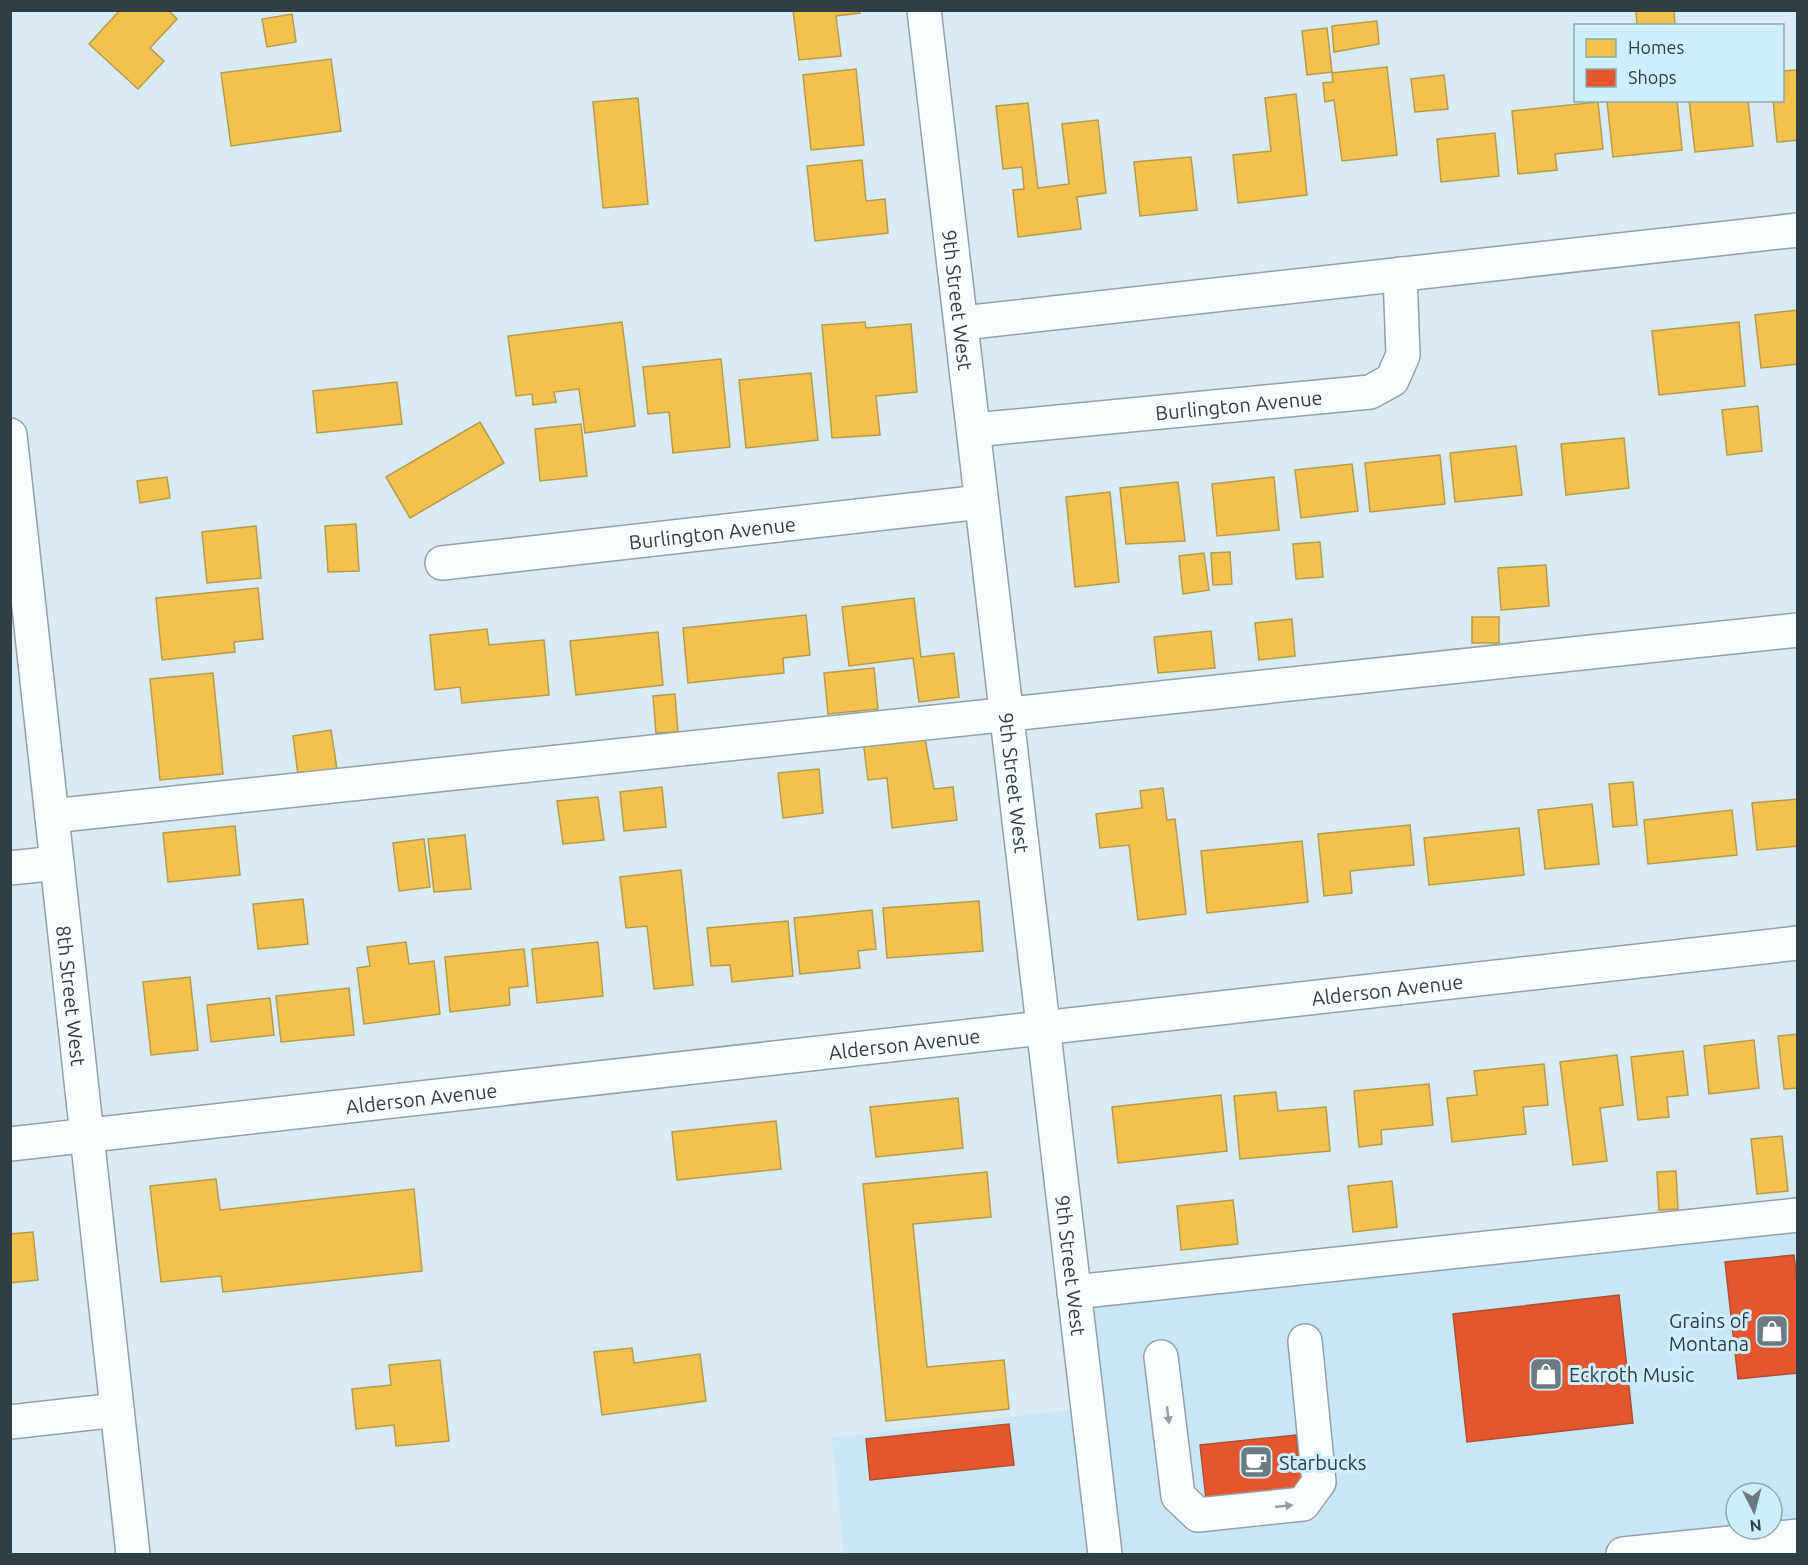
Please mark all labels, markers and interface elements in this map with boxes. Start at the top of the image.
legend [1574,24,1784,102]
text: Homes [1628,37,1685,57]
text: Shops [1628,67,1677,87]
street label: 9th Street West [938,228,978,372]
street label: Burlington Avenue [1154,385,1323,424]
street label: Burlington Avenue [628,512,797,553]
street label: 9th Street West [995,711,1034,854]
street label: 8th Street West [52,924,91,1067]
street label: Alderson Avenue [1310,969,1464,1009]
street label: Alderson Avenue [827,1024,981,1063]
street label: Alderson Avenue [344,1078,498,1118]
street label: 9th Street West [1052,1194,1091,1337]
place label: Grains of Montana [1669,1309,1749,1355]
shop icon: Grains of Montana [1754,1313,1790,1349]
shop icon: Eckroth Music [1528,1356,1564,1392]
place label: Eckroth Music [1569,1363,1694,1386]
one-way arrow [1164,1406,1173,1425]
cafe icon: Starbucks [1238,1444,1274,1480]
place label: Starbucks [1279,1451,1366,1474]
north arrow [1724,1481,1784,1541]
one-way arrow [1275,1501,1294,1511]
text: N [1749,1516,1762,1535]

